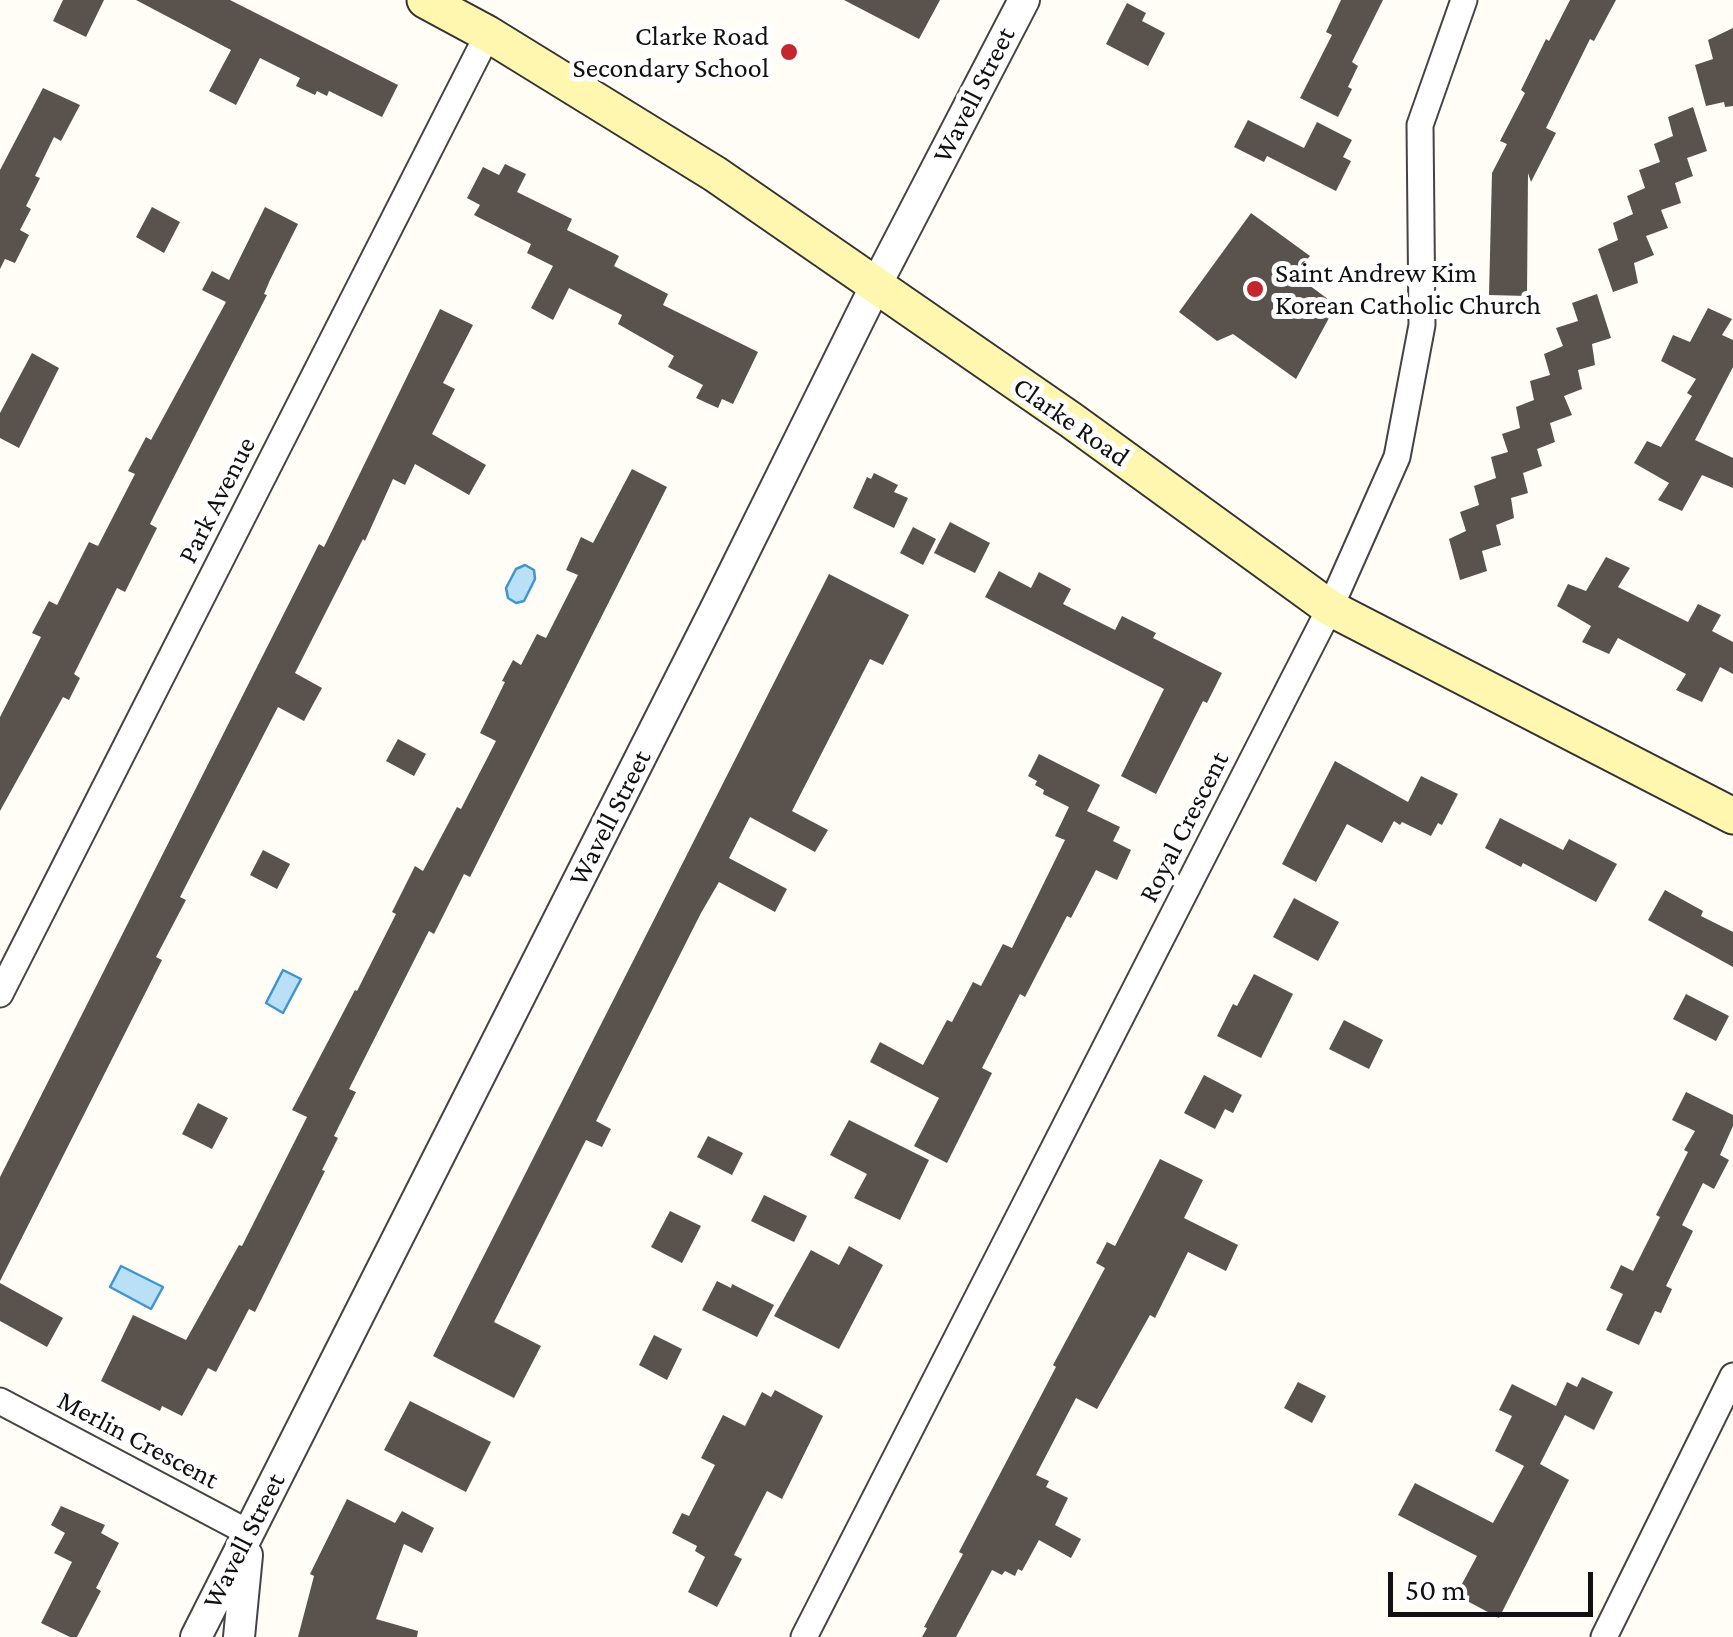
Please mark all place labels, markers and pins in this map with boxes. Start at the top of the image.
place label: Clarke Road Secondary School [573,19,769,85]
marker: Clarke Road Secondary School [778,41,800,63]
place label: Saint Andrew Kim Korean Catholic Church [1275,256,1541,322]
marker: Saint Andrew Kim Korean Catholic Church [1244,278,1266,300]

